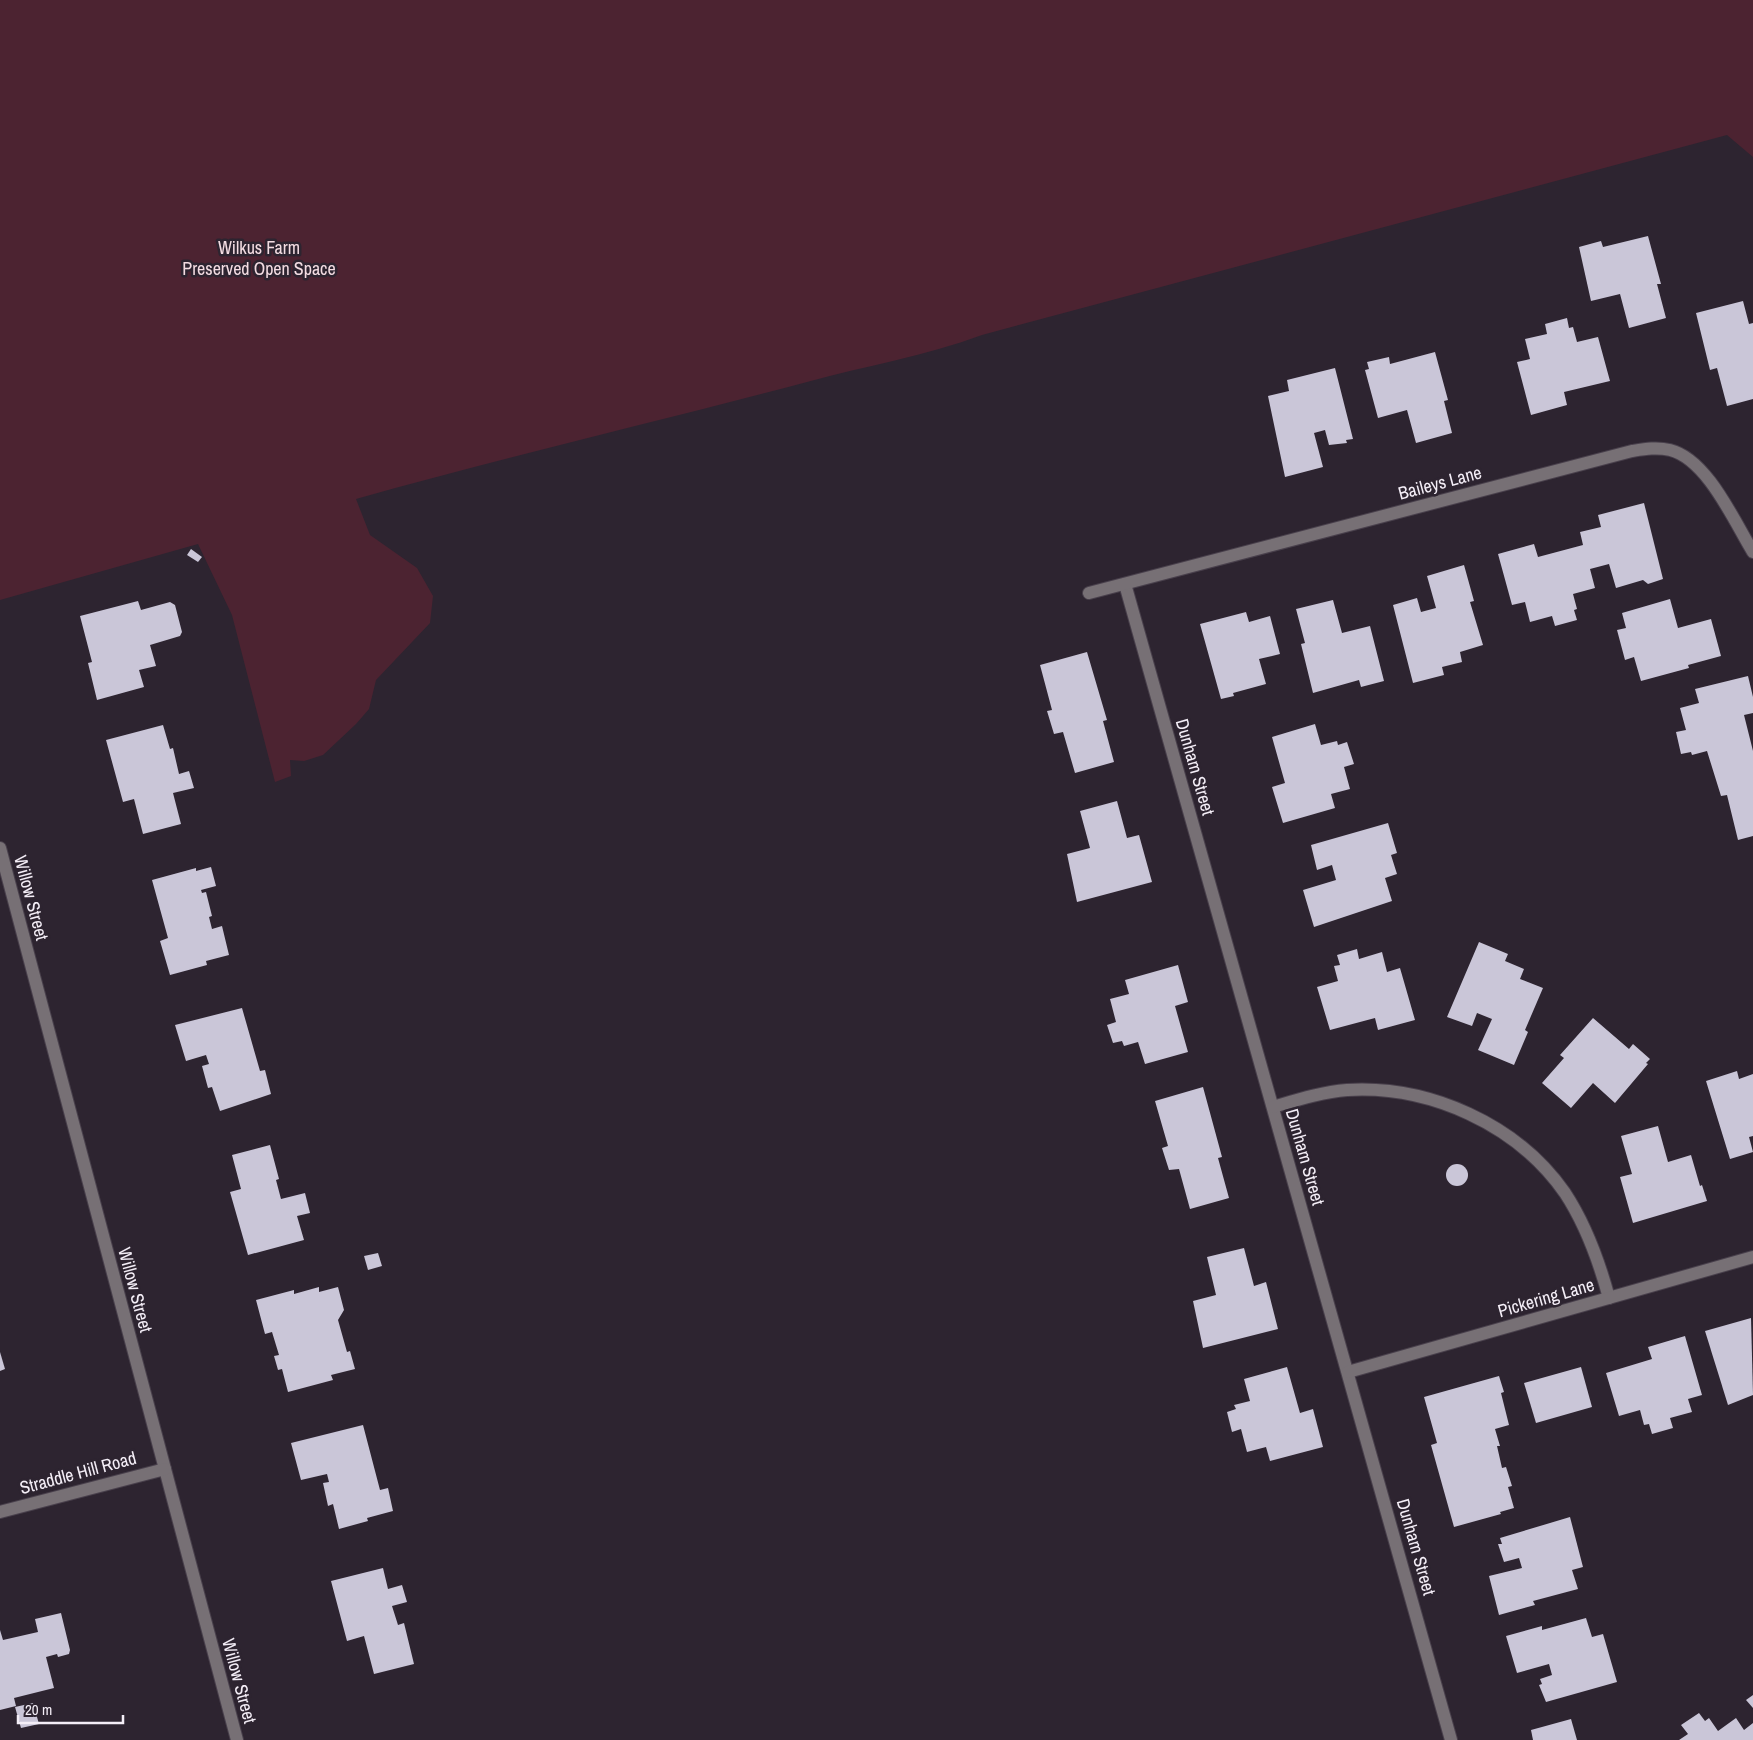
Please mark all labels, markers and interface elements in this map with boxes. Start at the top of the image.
park label: Wilkus Farm Preserved Open Space [182,235,336,281]
street label: Baileys Lane [1395,459,1484,506]
street label: Dunham Street [1170,716,1221,818]
street label: Willow Street [8,853,55,943]
street label: Dunham Street [1280,1106,1331,1208]
street label: Willow Street [112,1245,159,1335]
street label: Pickering Lane [1495,1272,1597,1323]
street label: Straddle Hill Road [17,1445,139,1500]
street label: Dunham Street [1391,1496,1442,1598]
street label: Willow Street [216,1636,263,1726]
scale bar [18,1692,122,1724]
text: 20 m [25,1699,52,1720]

